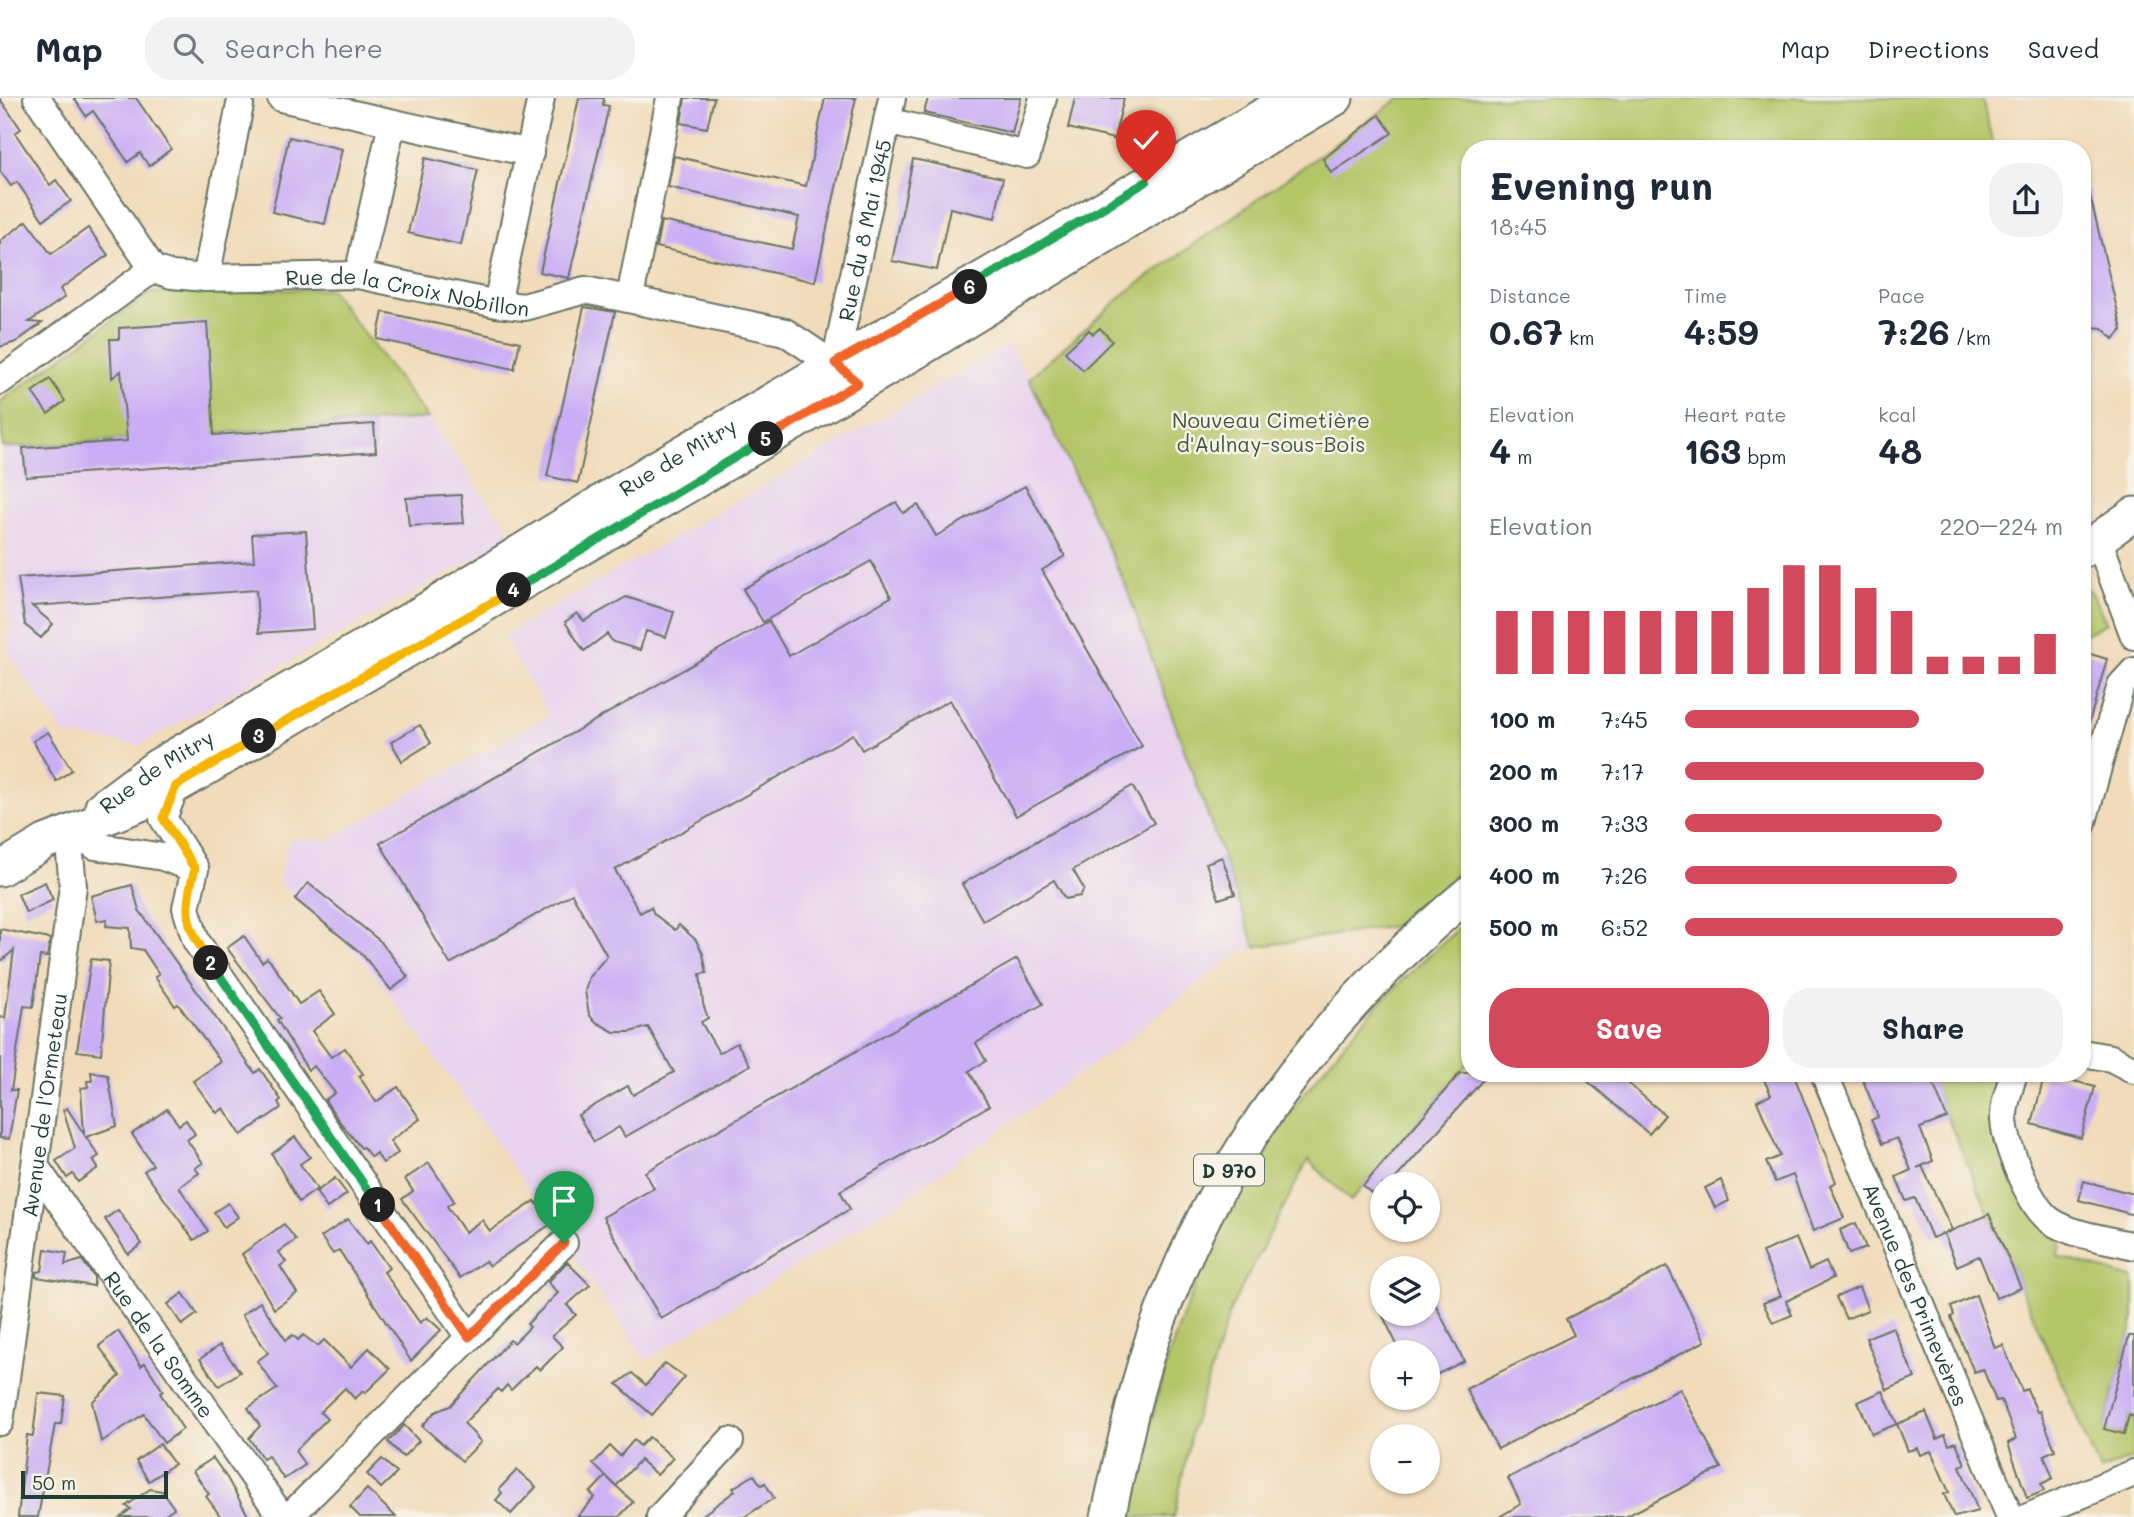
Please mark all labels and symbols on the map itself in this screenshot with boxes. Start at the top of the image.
pin [1116,110,1176,182]
street label: Rue du 8 Mai 1945 [831,137,896,323]
street label: Rue de la Croix Nobillon [285,261,531,321]
pin: 6 [953,270,988,304]
park label: Nouveau Cimetière d'Aulnay-sous-Bois [1172,406,1370,457]
street label: Rue de Mitry [613,411,741,501]
pin: 5 [748,422,784,456]
pin: 4 [496,573,532,608]
pin: 3 [242,718,276,754]
street label: Rue de Mitry [93,723,218,818]
pin: 2 [194,946,228,980]
street label: Avenue de l'Ormeteau [15,991,72,1219]
road number: D 970 [1194,1154,1264,1186]
pin [534,1171,594,1243]
street label: Avenue des Primevères [1858,1179,1975,1410]
pin: 1 [360,1188,396,1222]
street label: Rue de la Somme [99,1265,221,1423]
scale bar [21,1468,168,1500]

